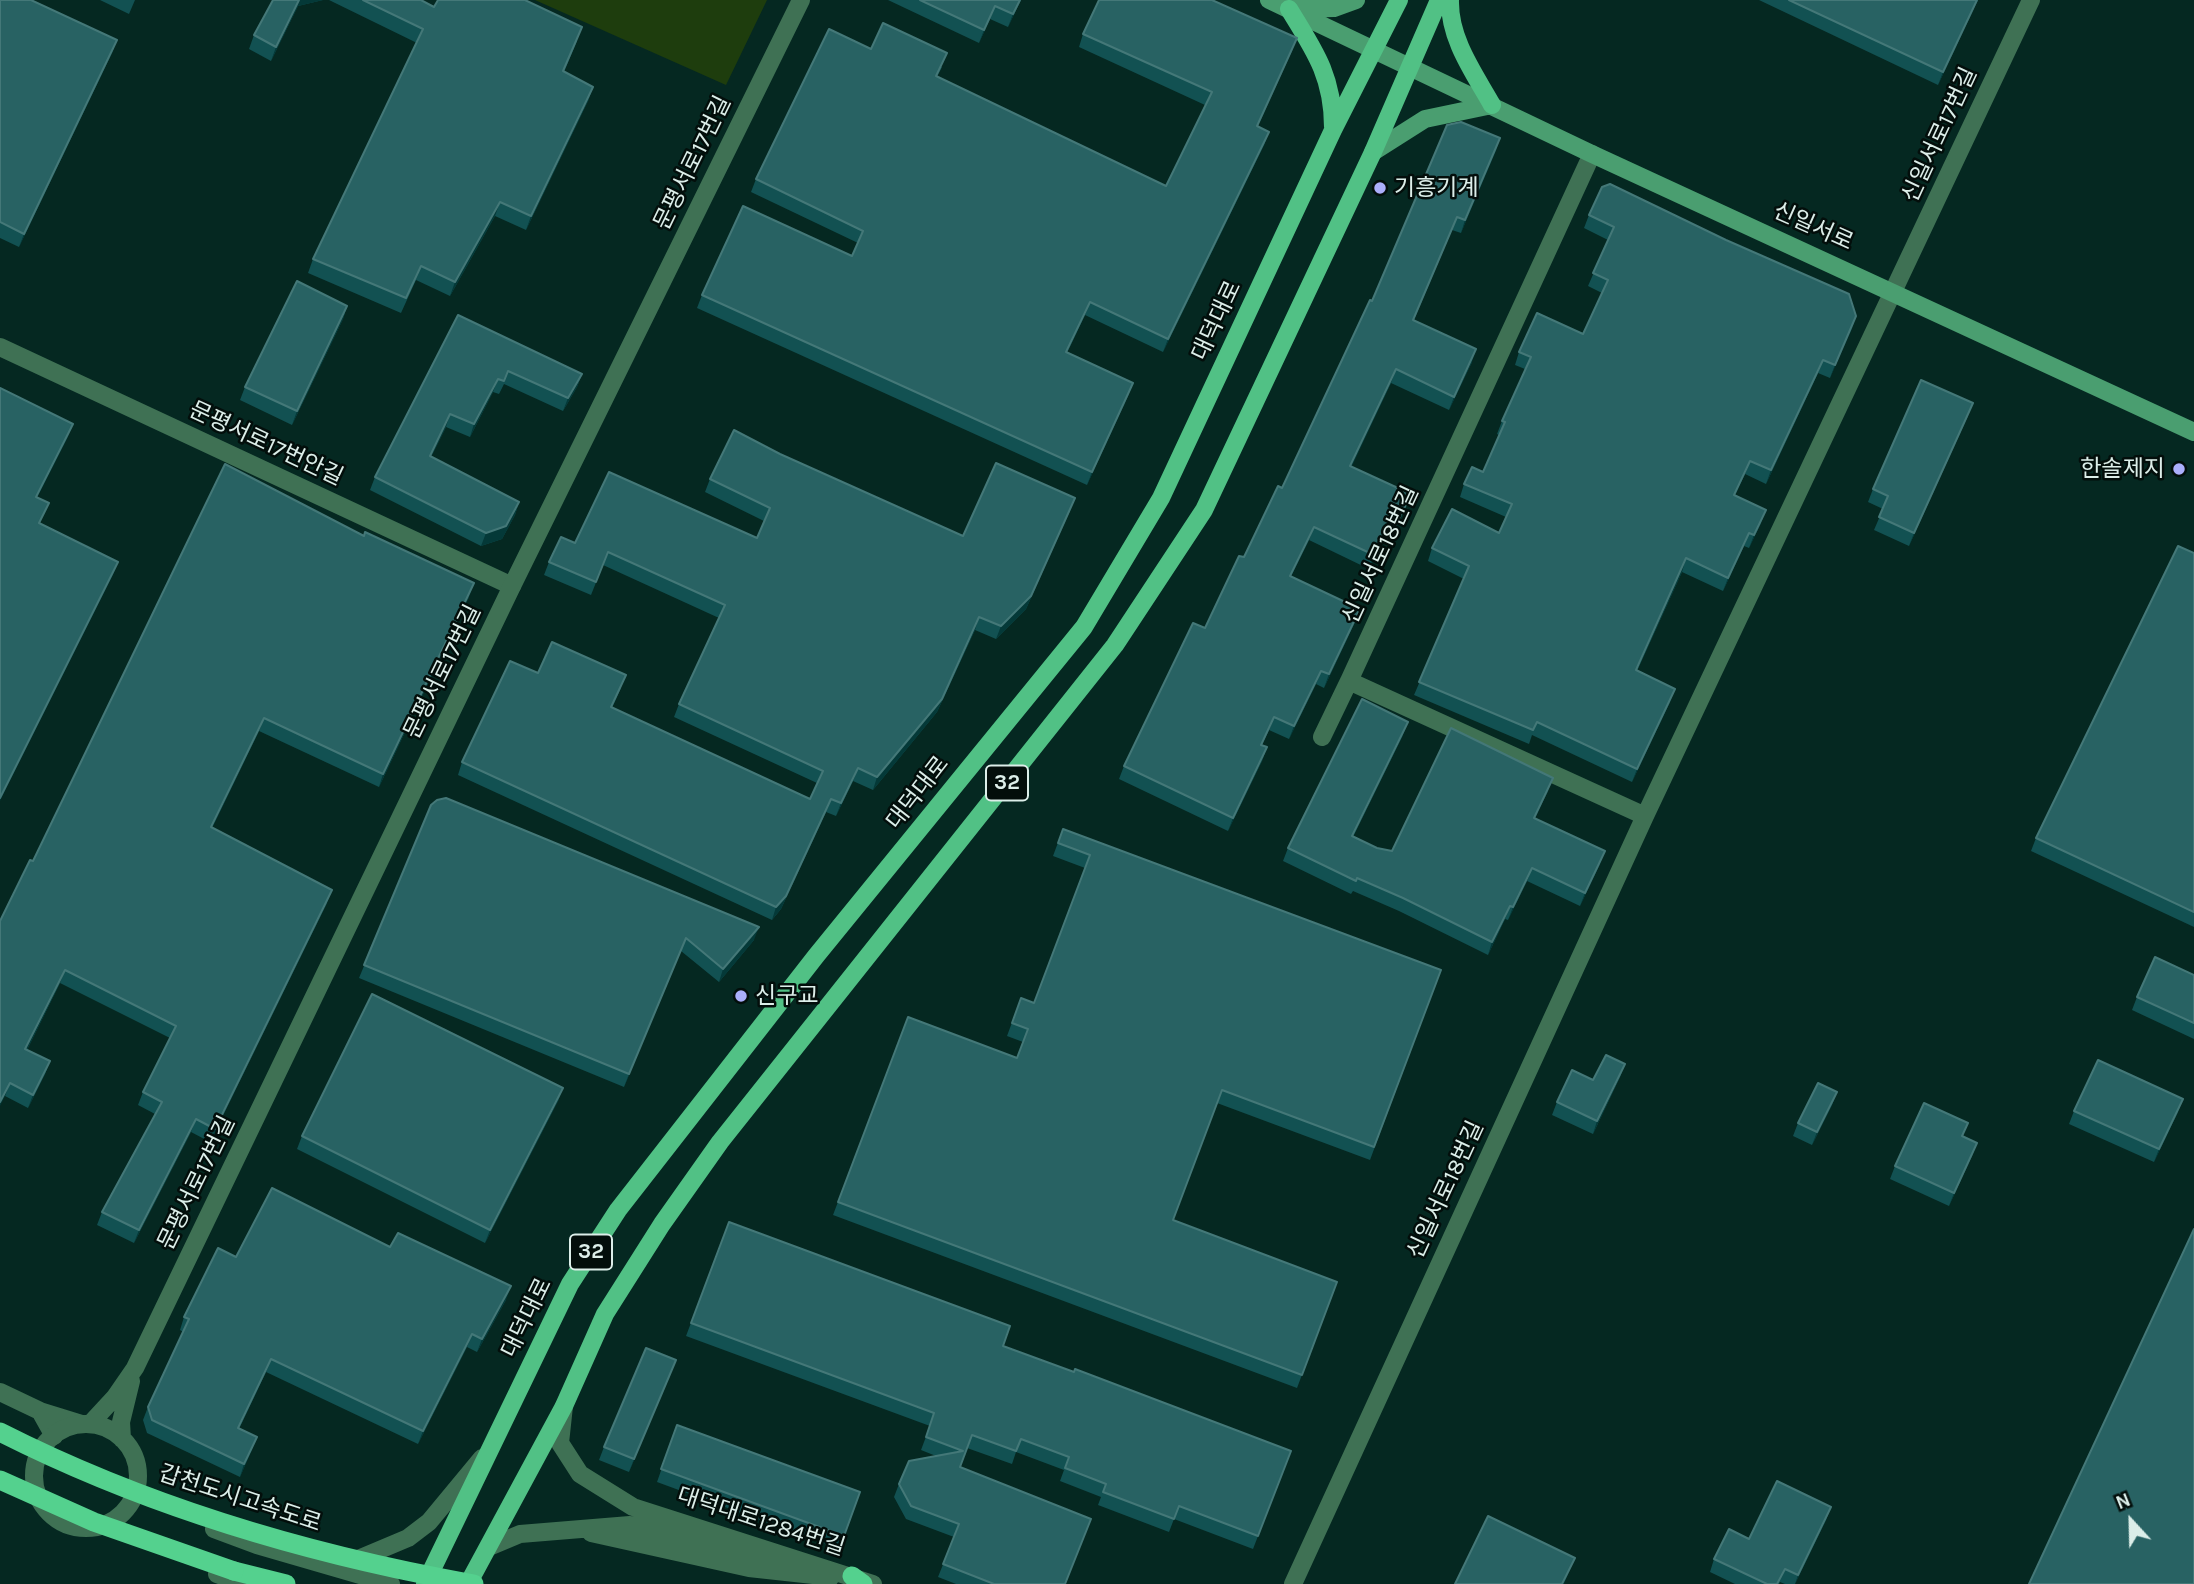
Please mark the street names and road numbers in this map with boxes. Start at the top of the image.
street label: 신일서로17번길 [1897,63,1983,207]
street label: 문평서로17번길 [649,92,737,234]
street label: 신일서로 [1769,197,1857,257]
street label: 대덕대로 [1187,277,1247,365]
street label: 문평서로17번안길 [185,396,347,492]
street label: 신일서로18번길 [1337,482,1425,628]
street label: 문평서로17번길 [399,601,487,743]
street label: 대덕대로 [881,751,955,835]
road number: 32 [986,766,1028,800]
street label: 문평서로17번길 [153,1112,241,1254]
street label: 신일서로18번길 [1402,1117,1490,1263]
road number: 32 [570,1234,612,1270]
street label: 대덕대로 [496,1274,558,1362]
street label: 갑천도시고속도로 [155,1460,325,1538]
street label: 대덕대로1284번길 [674,1482,848,1562]

